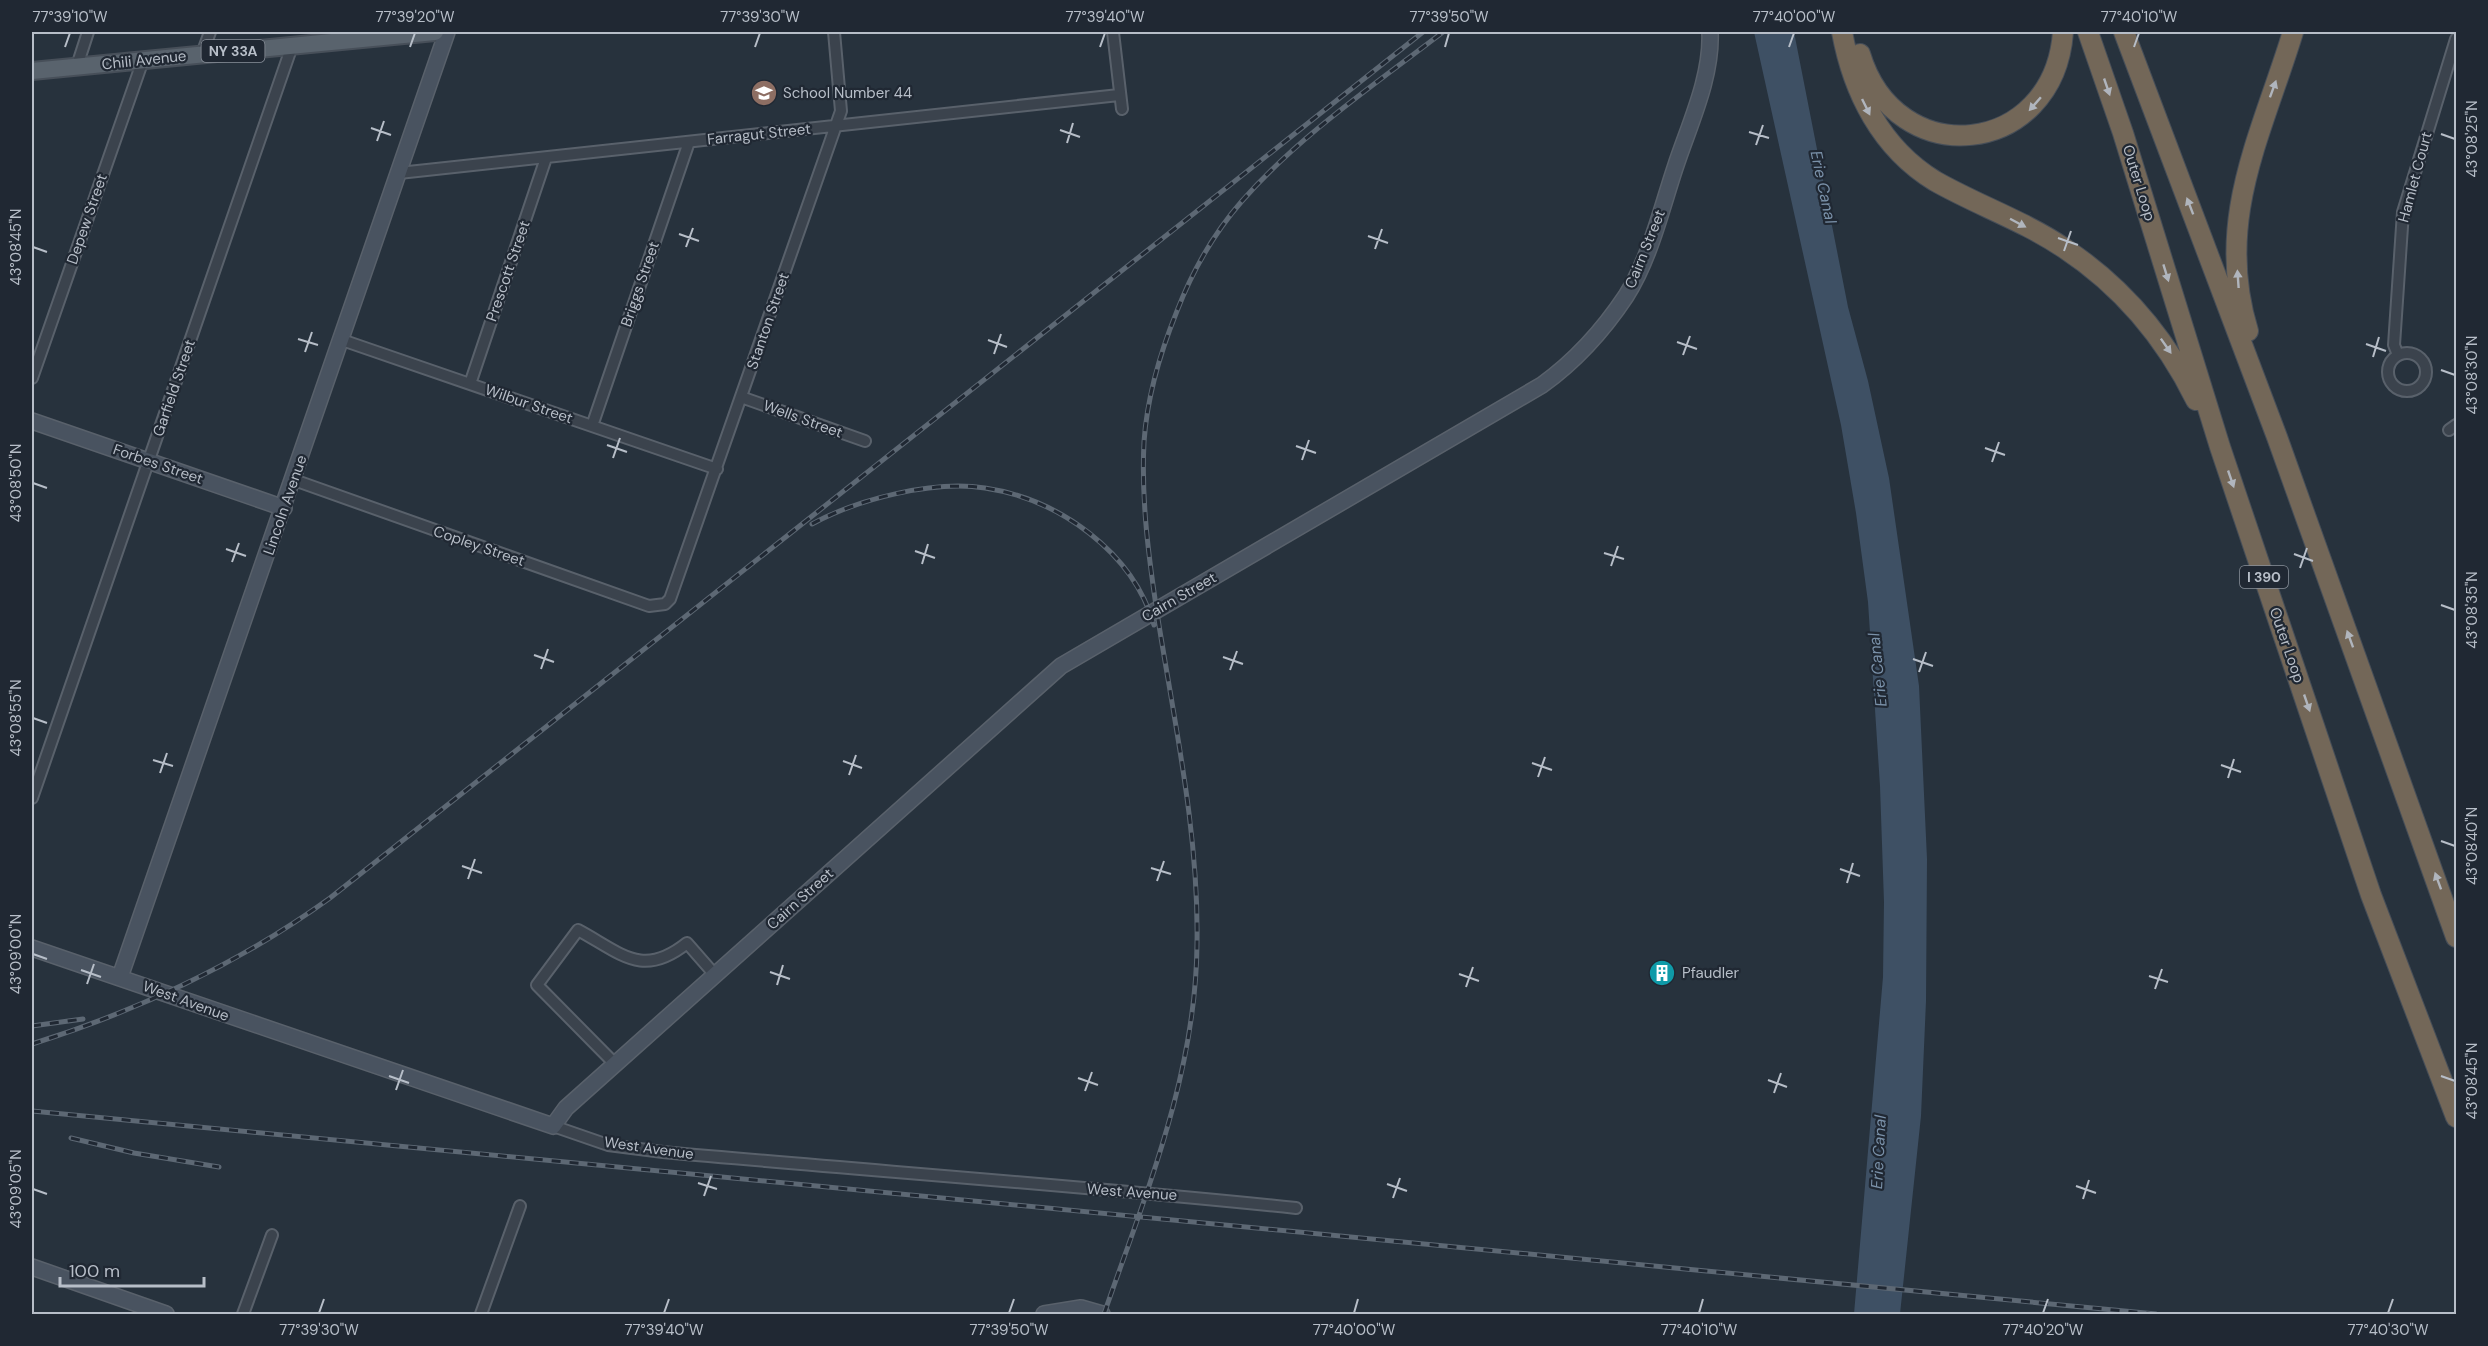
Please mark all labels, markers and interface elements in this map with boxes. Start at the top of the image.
text: 77°39'10"W [32,7,108,27]
text: 77°39'20"W [375,7,455,27]
text: 77°39'30"W [720,7,800,27]
text: 77°39'40"W [1066,7,1145,27]
text: 77°39'50"W [1409,7,1489,27]
text: 77°40'00"W [1753,7,1836,27]
text: 77°40'10"W [2101,7,2178,27]
road number: NY 33A [202,40,264,62]
street label: Chili Avenue [101,46,187,74]
school or university icon: School Number 44 [749,78,779,108]
one-way arrow [2103,78,2113,96]
one-way arrow [2268,80,2278,98]
place label: School Number 44 [783,83,912,103]
one-way arrow [2029,96,2042,111]
one-way arrow [1862,98,1871,115]
text: 43°08'25"N [2462,100,2482,178]
street label: Farragut Street [706,119,812,149]
street label: Hamlet Court [2393,129,2437,224]
street label: Outer Loop [2118,142,2160,224]
water label: Erie Canal [1806,149,1842,226]
street label: Depew Street [62,171,112,267]
one-way arrow [2185,196,2195,214]
street label: Cairn Street [1620,207,1670,291]
text: 43°08'45"N [6,209,26,285]
street label: Prescott Street [481,218,535,324]
one-way arrow [2010,218,2027,228]
street label: Briggs Street [616,239,664,329]
one-way arrow [2162,264,2171,282]
one-way arrow [2233,269,2243,288]
street label: Stanton Street [742,270,794,372]
text: 43°08'30"N [2462,336,2482,414]
street label: Garfield Street [148,337,200,439]
one-way arrow [2160,338,2172,354]
street label: Wilbur Street [482,380,576,428]
street label: Wells Street [761,395,846,443]
street label: Forbes Street [110,439,206,489]
text: 43°08'50"N [6,444,26,522]
street label: Lincoln Avenue [259,452,311,558]
one-way arrow [2226,470,2236,488]
street label: Copley Street [431,521,527,571]
road number: I 390 [2240,566,2288,588]
street label: Cairn Street [1138,567,1220,626]
text: 43°08'35"N [2462,571,2482,649]
street label: Outer Loop [2265,605,2309,685]
one-way arrow [2345,630,2354,648]
water label: Erie Canal [1863,632,1892,708]
text: 43°08'55"N [6,679,26,757]
one-way arrow [2302,694,2312,712]
text: 43°08'40"N [2462,807,2482,885]
street label: Cairn Street [762,864,838,934]
one-way arrow [2432,872,2442,890]
text: 43°09'00"N [6,914,26,994]
building icon: Pfaudler [1647,958,1677,988]
place label: Pfaudler [1682,963,1740,983]
street label: West Avenue [140,976,232,1026]
text: 43°08'45"N [2462,1043,2482,1119]
water label: Erie Canal [1866,1114,1891,1190]
street label: West Avenue [603,1132,695,1164]
text: 43°09'05"N [6,1149,26,1229]
street label: West Avenue [1086,1179,1178,1205]
scale bar [60,1250,204,1288]
text: 100 m [69,1259,120,1283]
text: 77°39'30"W [279,1320,359,1340]
text: 77°39'40"W [625,1320,704,1340]
text: 77°39'50"W [969,1320,1049,1340]
text: 77°40'00"W [1313,1320,1396,1340]
text: 77°40'10"W [1661,1320,1738,1340]
text: 77°40'20"W [2003,1320,2084,1340]
text: 77°40'30"W [2348,1320,2429,1340]

